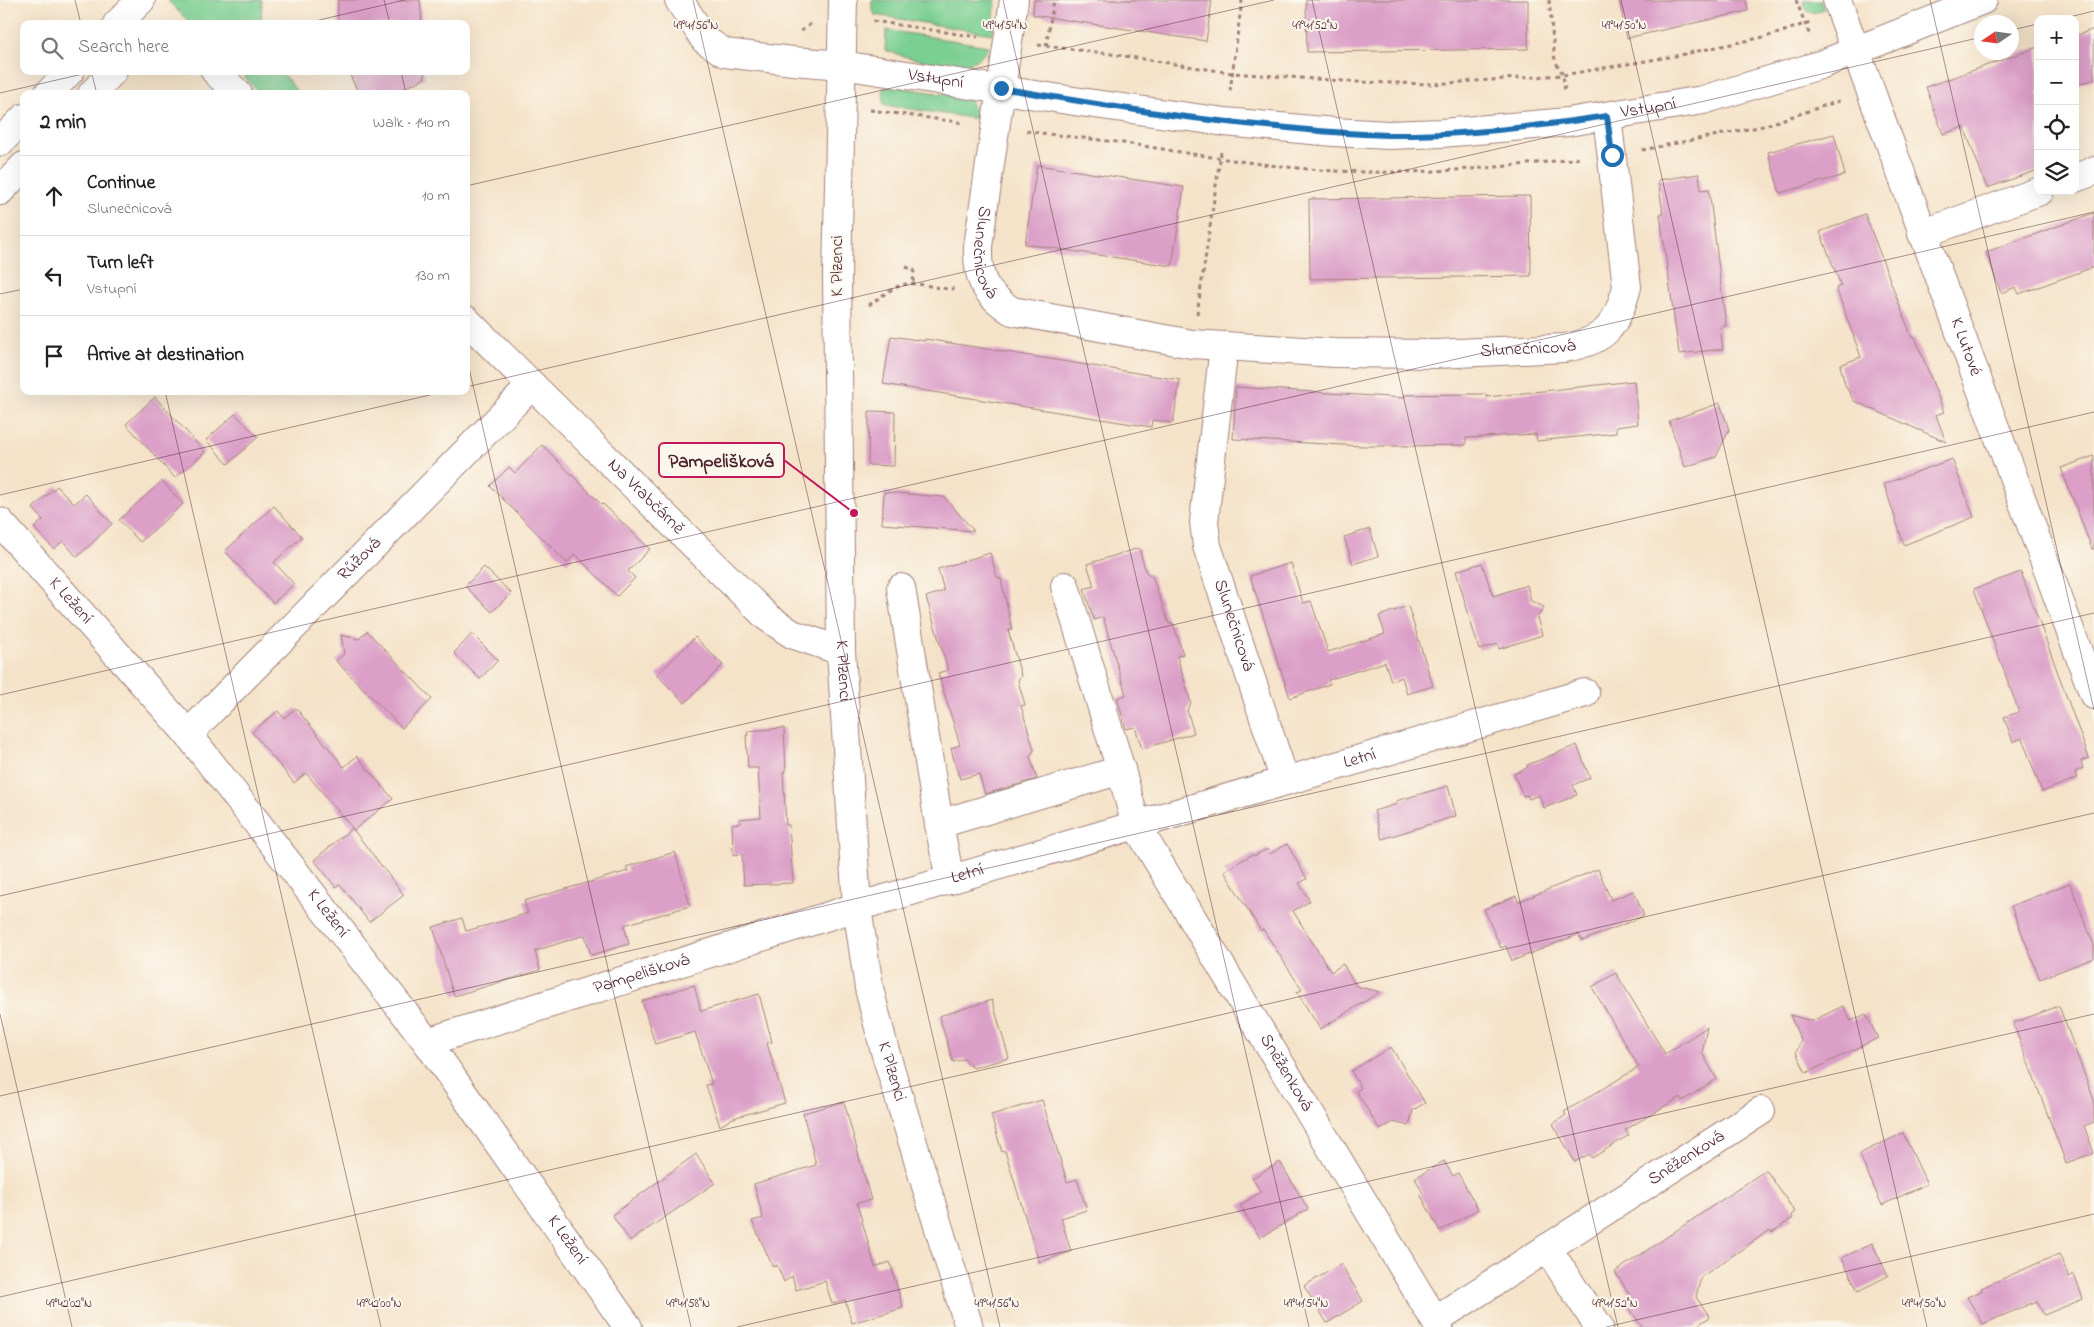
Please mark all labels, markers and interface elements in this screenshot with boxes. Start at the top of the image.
north arrow [1974,15,2019,60]
map controls [2034,15,2079,195]
button: + [2034,15,2079,60]
text: 49°41'56"N [674,17,718,35]
text: 49°41'54"N [983,17,1027,35]
text: 49°41'52"N [1292,17,1338,35]
text: 49°41'50"N [1602,17,1646,35]
search box [20,20,470,75]
icon: search [38,34,66,62]
text: Search here [78,34,169,61]
button: − [2034,60,2079,105]
street label: Vstupní [905,62,965,97]
route end [990,77,1013,100]
street label: Vstupní [1618,92,1678,126]
button: locate [2034,105,2079,150]
text: 2 min [40,108,86,138]
text: Walk · 140 m [373,111,450,135]
route start [1601,144,1624,167]
button: layers [2034,150,2079,195]
text: Continue [87,170,155,197]
icon: ahead [40,182,68,210]
text: 10 m [422,184,450,208]
text: Slunečnicová [87,197,172,221]
street label: Slunečnicová [965,204,1003,305]
street label: K Plzenci [825,235,851,297]
text: Turn left [87,250,154,277]
icon: left [40,262,68,290]
text: 130 m [415,264,450,288]
text: Vstupní [87,277,137,301]
street label: K Lutové [1943,314,1988,381]
street label: Slunečnicová [1480,333,1578,365]
icon: arrive [40,342,68,370]
text: Arrive at destination [87,342,244,369]
callout: Pampelišková [659,443,784,477]
text: Pampelišková [668,449,774,476]
street label: Na Vrabčárně [601,453,691,542]
street label: Růžová [332,531,388,588]
street label: K Ležení [42,572,99,631]
street label: Slunečnicová [1206,576,1261,675]
street label: K Plzenci [828,640,857,702]
street label: Letní [1341,742,1379,776]
street label: Letní [948,857,987,892]
street label: K Ležení [300,884,355,944]
street label: Pampelišková [590,947,693,1002]
street label: Sněženková [1252,1029,1319,1117]
street label: K Plzenci [870,1039,913,1105]
street label: Sněženková [1643,1124,1730,1193]
street label: K Ležení [540,1210,594,1271]
text: 49°42'02"N [46,1295,92,1313]
text: 49°42'00"N [356,1295,402,1313]
text: 49°41'58"N [666,1295,710,1313]
text: 49°41'56"N [975,1295,1019,1313]
text: 49°41'54"N [1284,1295,1328,1313]
text: 49°41'52"N [1592,1295,1638,1313]
text: 49°41'50"N [1902,1295,1946,1313]

